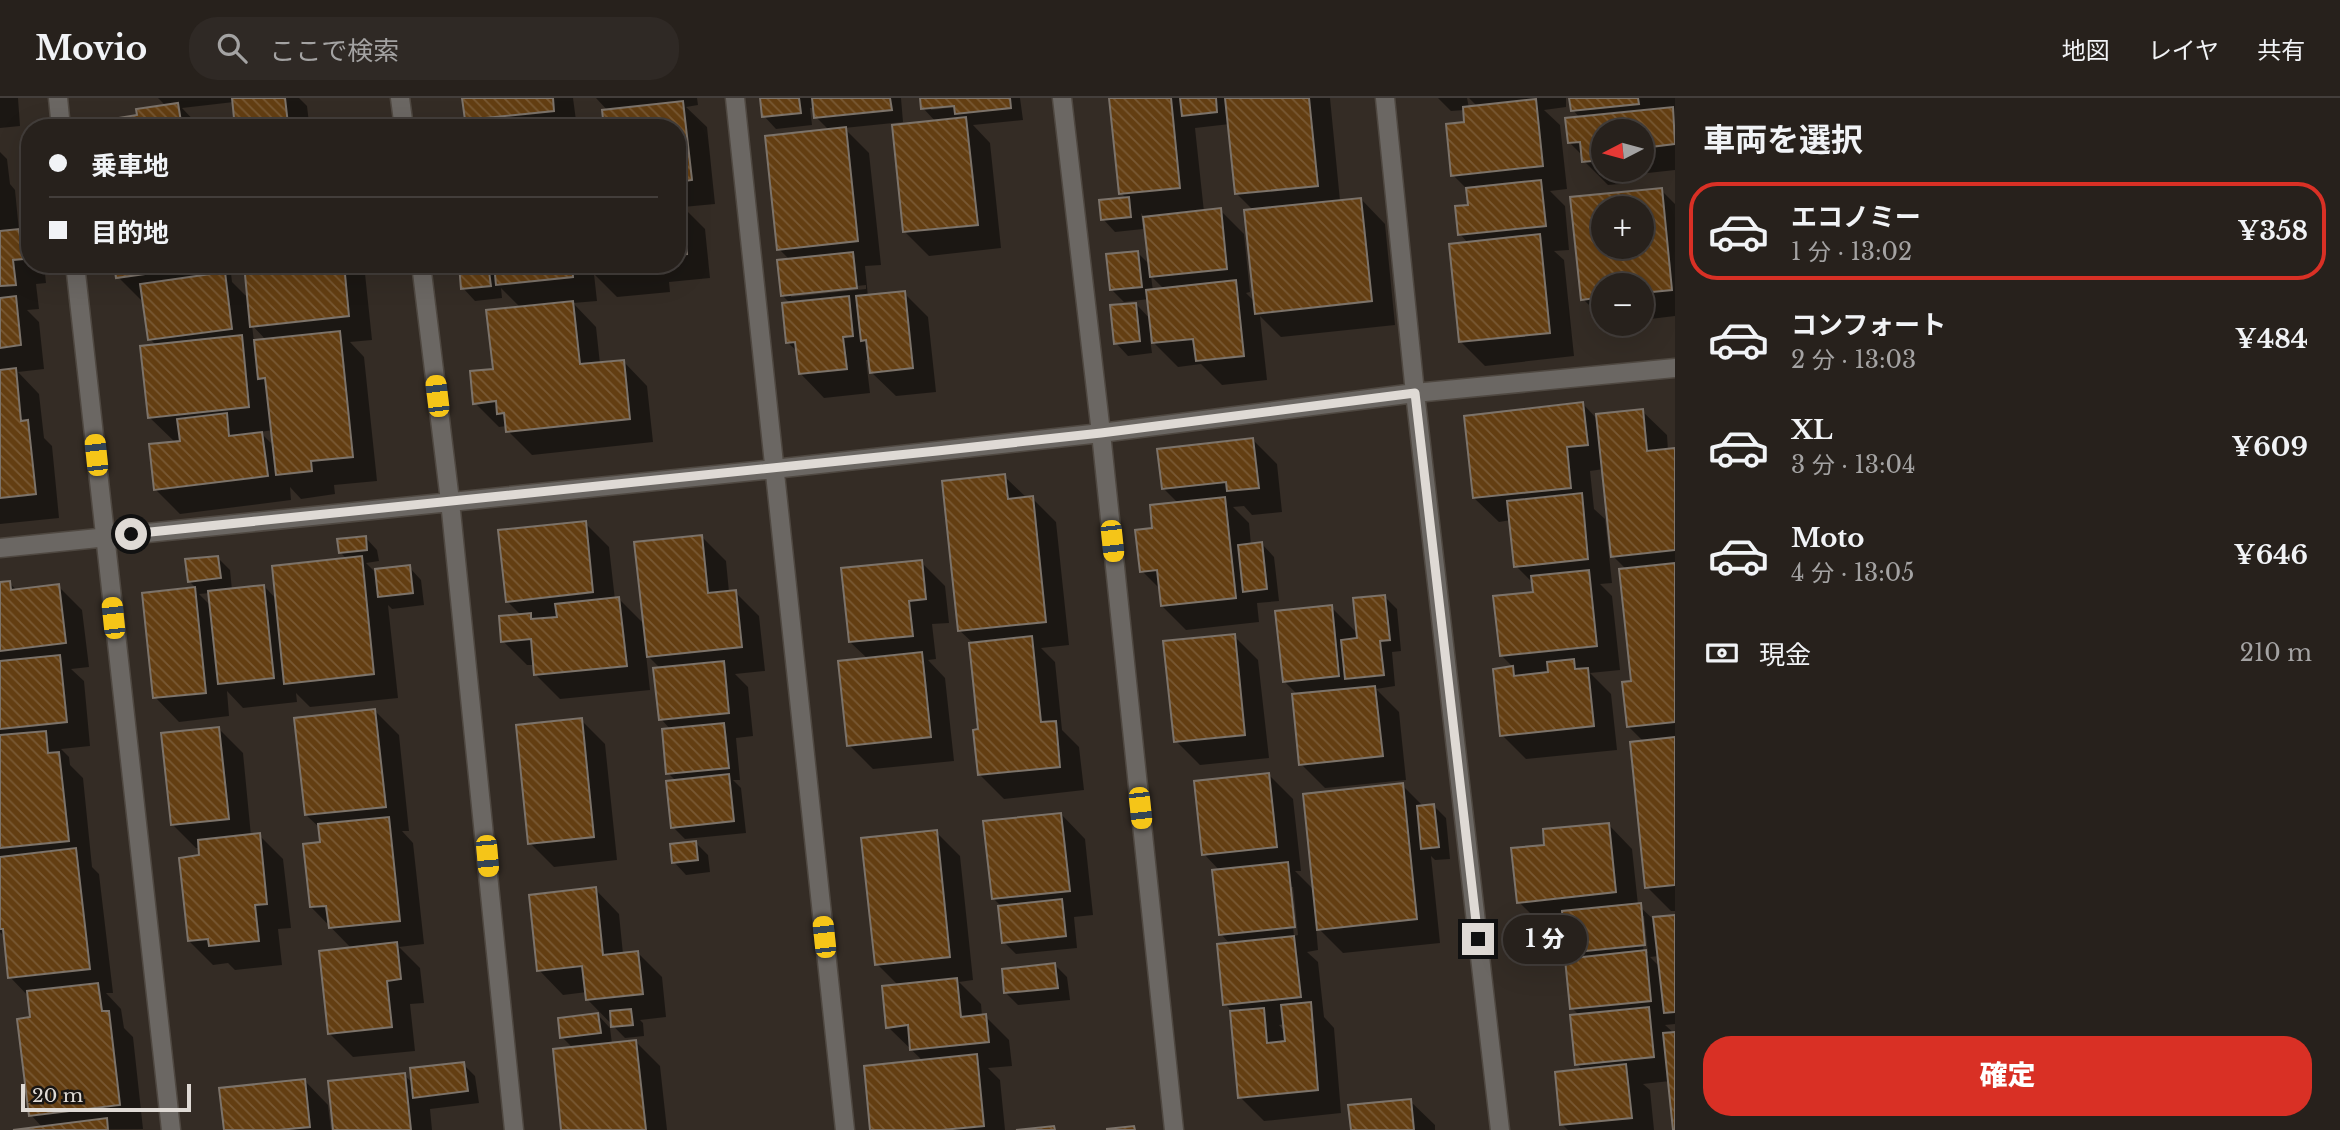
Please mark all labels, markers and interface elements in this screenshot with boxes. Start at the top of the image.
search box [189,17,679,80]
text: Movio [35,28,147,69]
icon: search [213,29,251,67]
text: ここで検索 [269,35,399,67]
text: 地図 [2062,36,2110,65]
text: レイヤ [2148,36,2219,65]
text: 共有 [2257,36,2305,65]
north arrow [1591,119,1654,182]
map controls [1591,119,1654,336]
text: 車両を選択 [1703,120,1863,160]
text: 乗車地 [91,150,169,182]
button: + [1591,196,1654,259]
icon: car [1707,200,1770,263]
text: エコノミー [1791,201,1921,233]
text: ¥358 [2237,215,2308,247]
text: 目的地 [91,217,169,249]
text: 1 分 · 13:02 [1791,238,1912,266]
button: − [1591,273,1654,336]
icon: car [1707,308,1770,371]
text: コンフォート [1791,309,1946,341]
text: ¥484 [2235,323,2308,355]
text: 2 分 · 13:03 [1791,346,1916,374]
car [425,374,450,418]
text: XL [1791,414,1833,446]
icon: car [1707,416,1770,479]
text: ¥609 [2231,431,2308,463]
car [84,433,109,477]
text: 3 分 · 13:04 [1791,451,1915,479]
route start [115,518,147,550]
car [1100,519,1125,563]
text: Moto [1791,522,1864,554]
icon: car [1707,524,1770,587]
text: ¥646 [2234,539,2308,571]
text: 4 分 · 13:05 [1791,559,1914,587]
car [101,596,126,640]
icon: cash [1703,634,1741,672]
text: 現金 [1759,639,1811,671]
text: 210 m [2240,639,2312,667]
car [1128,786,1153,830]
car [475,834,500,878]
callout: 1 分 [1502,914,1586,964]
car [812,915,837,959]
route end [1462,923,1494,955]
text: 1 分 [1525,925,1565,953]
button: 確定 [1703,1036,2312,1116]
scale bar [21,1081,191,1113]
text: 20 m [32,1084,83,1107]

